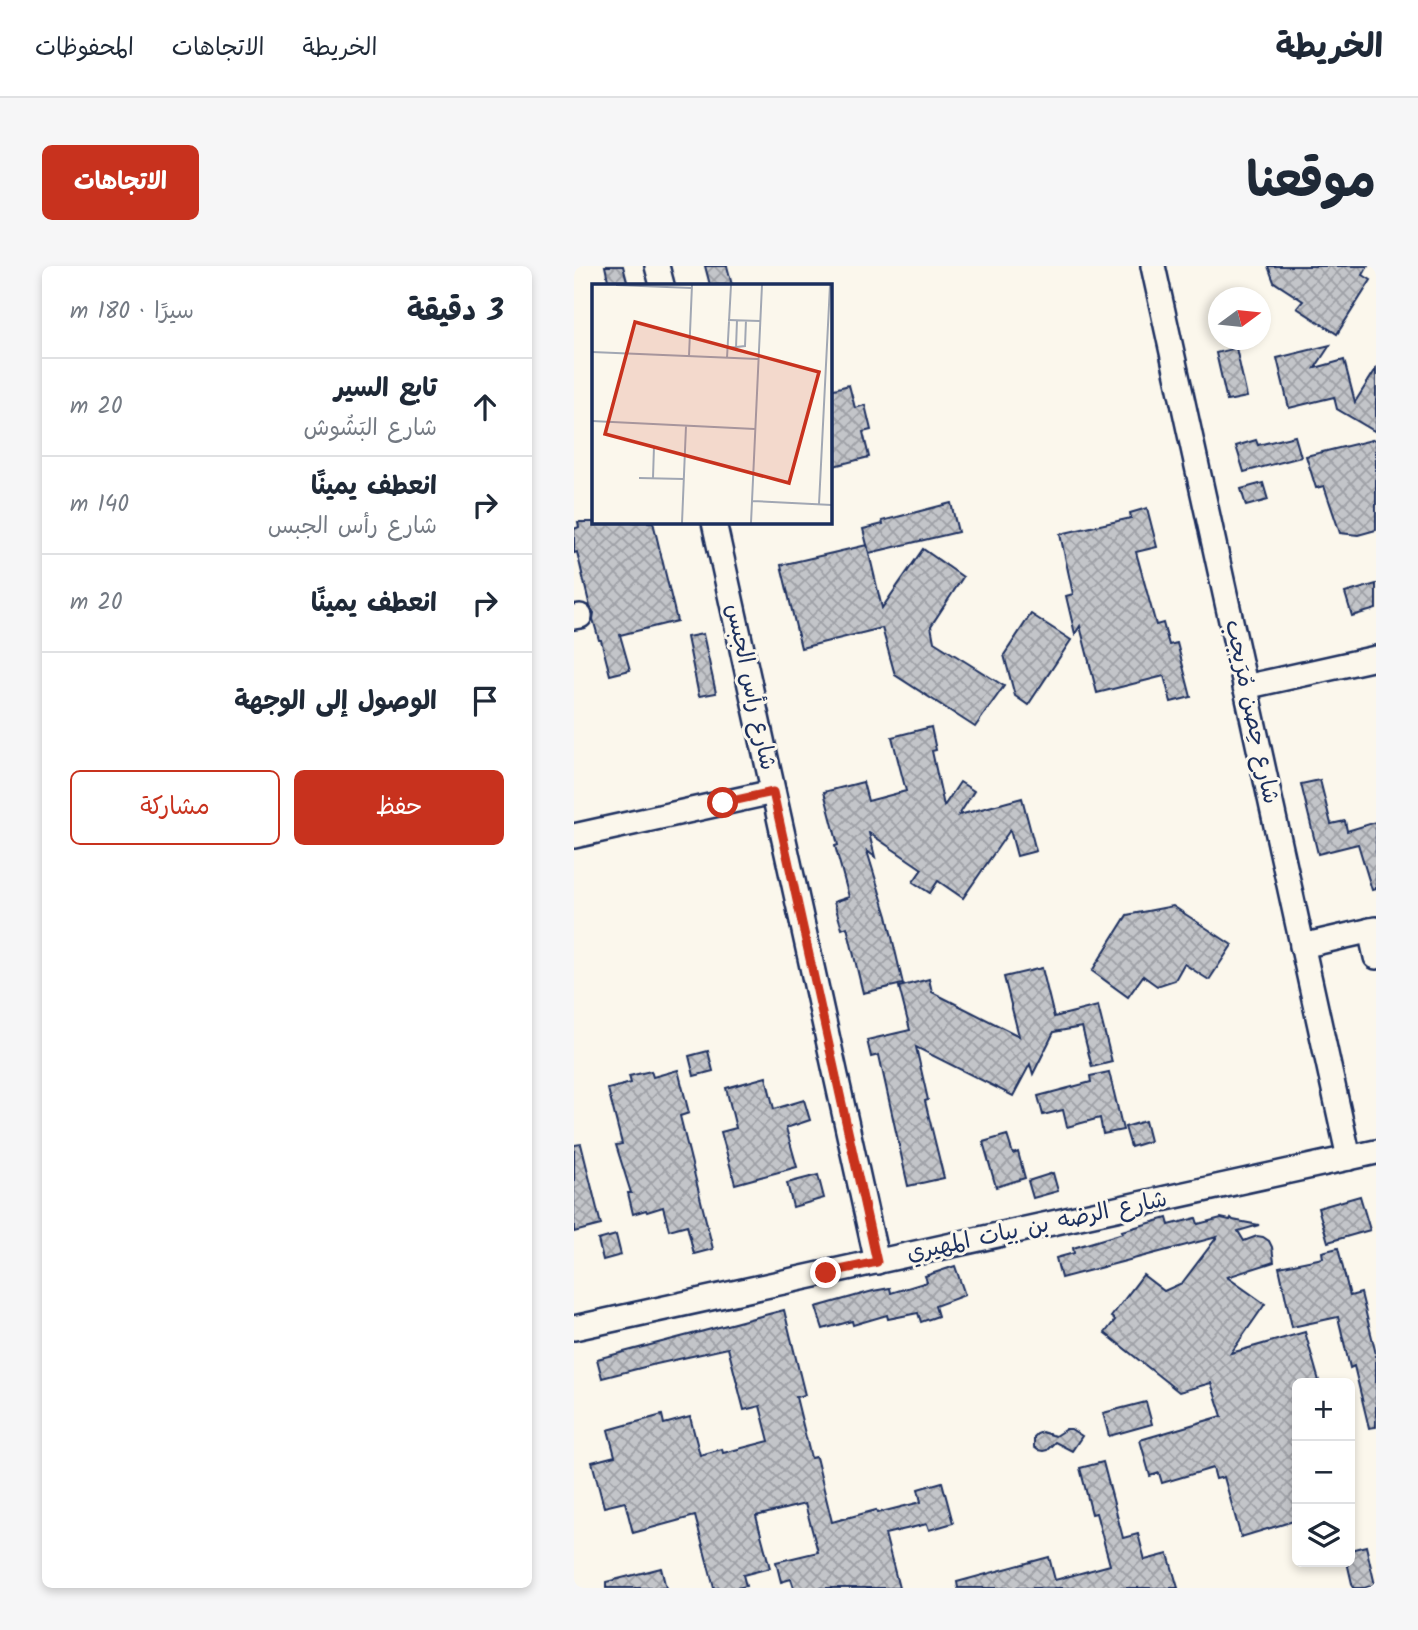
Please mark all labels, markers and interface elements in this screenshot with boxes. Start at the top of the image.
text: الخريطة [1276,22,1383,75]
text: المحفوظات [35,29,134,68]
text: الاتجاهات [172,29,265,68]
text: الخريطة [303,29,377,68]
text: موقعنا [1246,144,1376,222]
button: الاتجاهات [42,145,199,220]
inset map [592,284,831,523]
north arrow [1208,287,1271,350]
text: 3 دقيقة [407,288,504,336]
text: سيرًا · 180 m [70,294,194,330]
text: تابع السير [334,368,437,410]
icon: ahead [466,388,504,426]
text: 20 m [70,389,122,425]
text: شارع البَشُوش [304,411,437,447]
text: انعطف يمينًا [311,466,437,508]
icon: right [466,486,504,524]
text: 140 m [70,487,129,523]
text: شارع رأس الجبس [268,509,437,545]
text: انعطف يمينًا [311,583,437,625]
icon: right [466,584,504,622]
text: 20 m [70,585,122,621]
street label: شارع رأس الجبس [715,600,785,774]
street label: شارع حِصن مُرَيجب [1214,617,1288,807]
text: الوصول إلى الوجهة [234,681,437,723]
icon: arrive [466,682,504,720]
button: مشاركة [70,770,280,845]
button: حفظ [294,770,504,845]
route start [707,787,738,818]
street label: شارع الرضه بن بيات المهيري [903,1182,1171,1272]
route end [810,1257,841,1288]
map controls [1292,1378,1355,1567]
button: + [1292,1378,1355,1441]
button: − [1292,1441,1355,1504]
button: layers [1292,1504,1355,1567]

